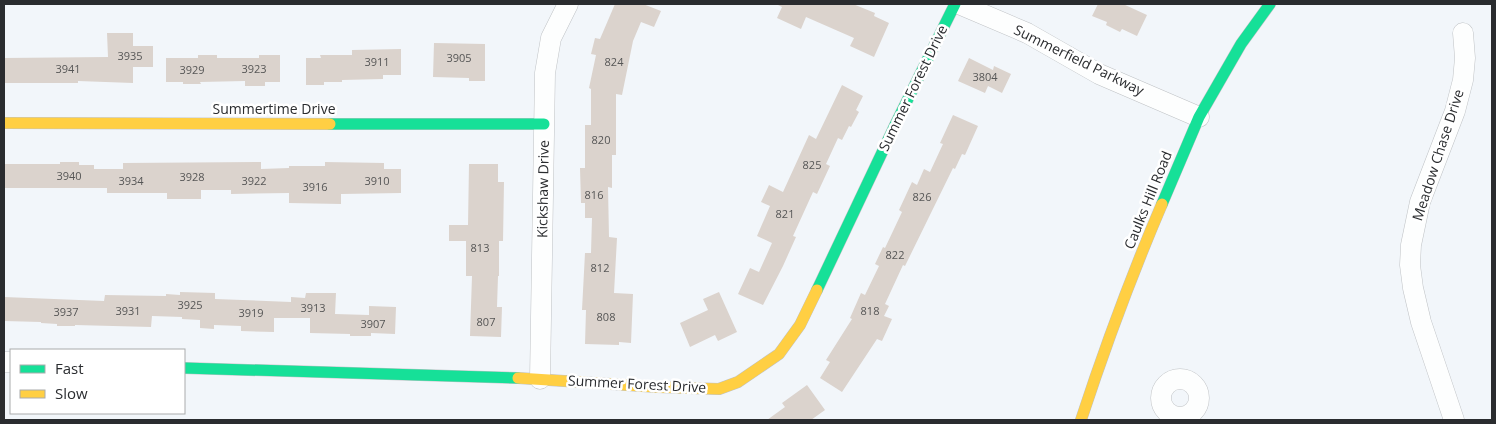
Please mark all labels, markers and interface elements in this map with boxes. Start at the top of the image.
street label: Summerfield Parkway [1011,20,1148,100]
street label: Summer Forest Drive [874,21,951,154]
house number: 3935 [117,48,143,63]
house number: 3905 [446,50,472,65]
house number: 3911 [364,54,390,69]
house number: 824 [605,54,624,69]
house number: 3941 [55,61,81,76]
house number: 3923 [241,61,267,76]
house number: 3929 [179,62,205,77]
house number: 3804 [972,69,998,84]
street label: Meadow Chase Drive [1407,86,1468,223]
street label: Summertime Drive [212,99,336,118]
house number: 820 [592,132,610,147]
street label: Kickshaw Drive [532,140,553,238]
street label: Caulks Hill Road [1119,148,1176,252]
house number: 825 [803,157,821,172]
house number: 3940 [56,168,82,183]
house number: 3928 [179,169,205,184]
house number: 3934 [118,173,144,188]
house number: 3922 [241,173,267,188]
house number: 3910 [364,173,390,188]
house number: 3916 [302,179,328,194]
house number: 816 [585,187,603,202]
house number: 826 [913,189,931,204]
house number: 821 [776,206,794,221]
house number: 813 [471,240,489,255]
house number: 822 [886,247,904,262]
house number: 812 [591,260,609,275]
house number: 3925 [177,297,203,312]
house number: 3913 [300,300,326,315]
house number: 3931 [115,303,141,318]
house number: 818 [861,303,879,318]
house number: 3937 [53,304,79,319]
house number: 3919 [238,305,264,320]
house number: 808 [597,309,615,324]
house number: 807 [477,314,495,329]
house number: 3907 [360,316,386,331]
legend [10,349,185,414]
text: Fast [55,358,84,378]
street label: Summer Forest Drive [568,370,707,397]
text: Slow [55,383,88,403]

